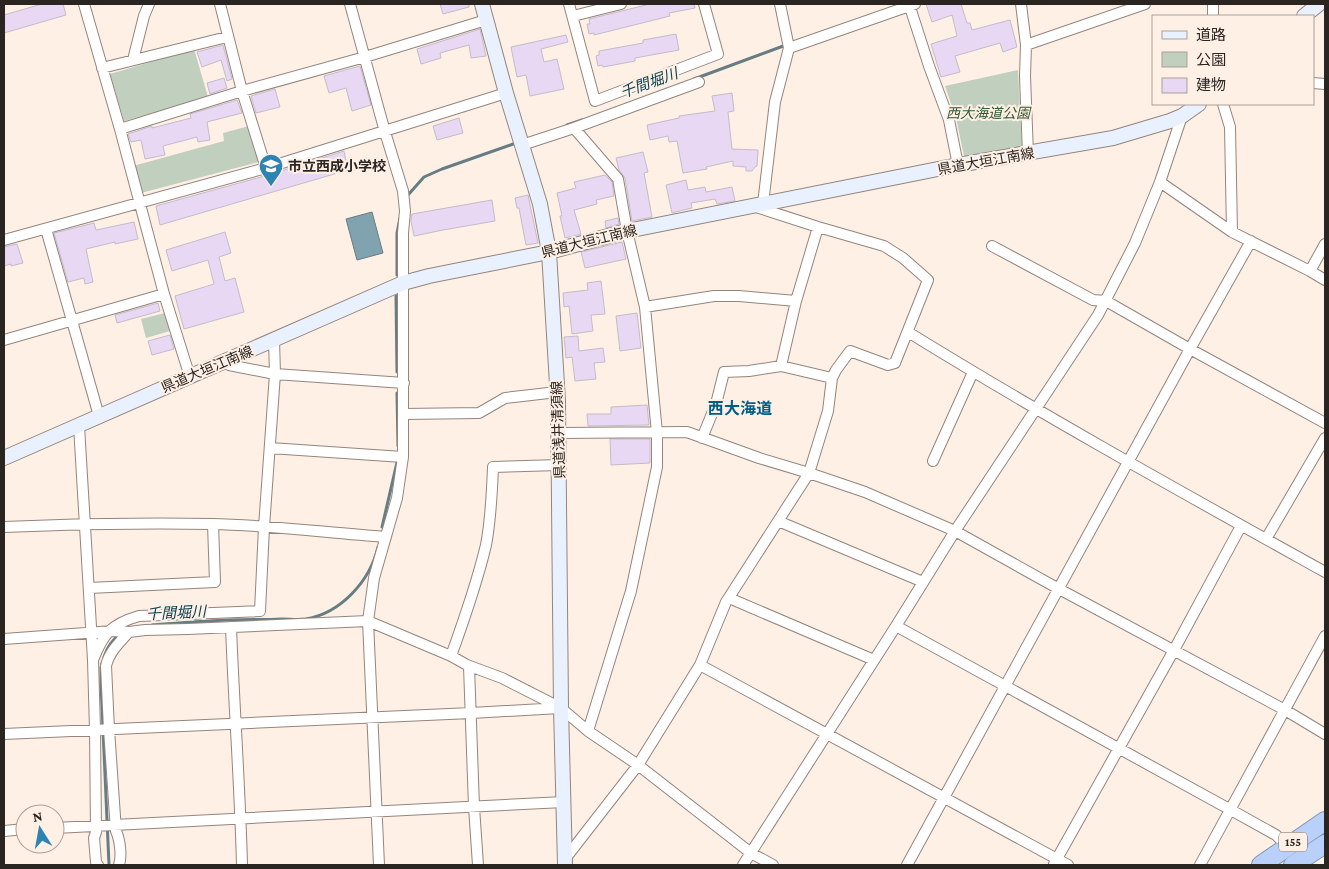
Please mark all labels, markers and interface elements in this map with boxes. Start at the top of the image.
legend [1152,15,1314,105]
text: 道路 [1196,27,1226,43]
text: 公園 [1196,52,1226,68]
water label: 千間堀川 [618,65,682,101]
text: 建物 [1196,77,1226,93]
park label: 西大海道公園 [946,105,1032,121]
street label: 県道大垣江南線 [936,145,1036,177]
school or university icon: 市立西成小学校 [258,153,284,187]
place label: 市立西成小学校 [288,158,386,174]
street label: 県道大垣江南線 [540,221,638,261]
street label: 県道大垣江南線 [159,342,255,396]
street label: 県道浅井清須線 [548,381,568,479]
district label: 西大海道 [708,400,772,417]
water label: 千間堀川 [146,603,208,623]
north arrow [15,804,65,854]
text: N [31,807,44,825]
road number: 155 [1279,832,1307,852]

